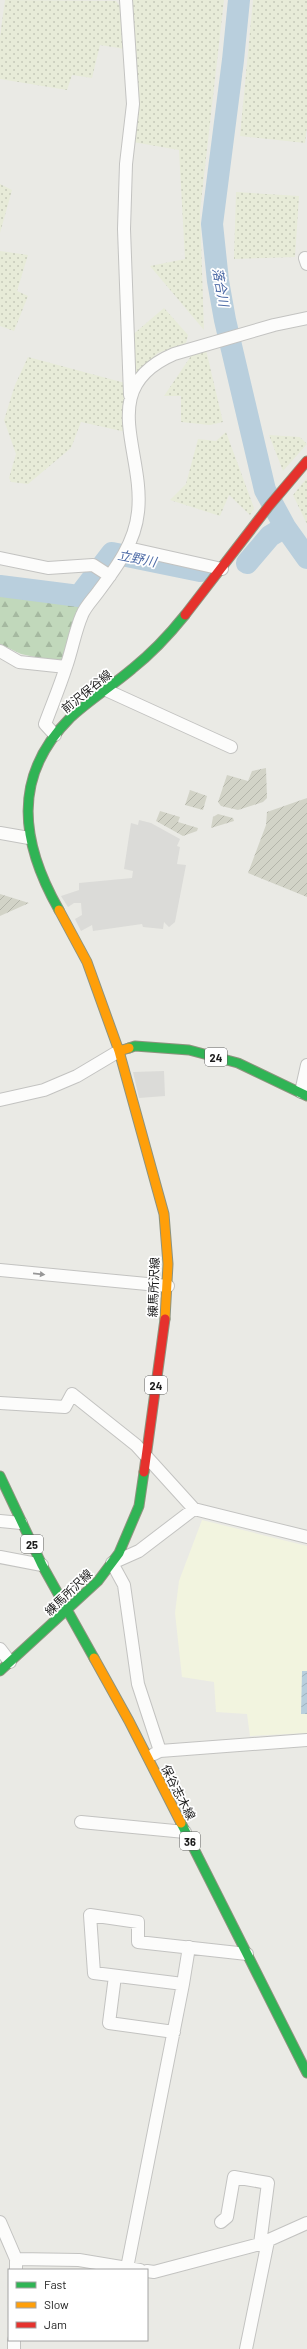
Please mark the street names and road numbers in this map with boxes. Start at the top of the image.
street label: 前沢保谷線 [58,667,114,715]
road number: 24 [205,1048,227,1066]
street label: 練馬所沢線 [145,1257,161,1317]
road number: 24 [145,1376,167,1394]
road number: 25 [21,1535,43,1553]
street label: 練馬所沢線 [42,1566,94,1618]
street label: 保谷志木線 [159,1762,199,1822]
road number: 36 [180,1832,200,1850]

